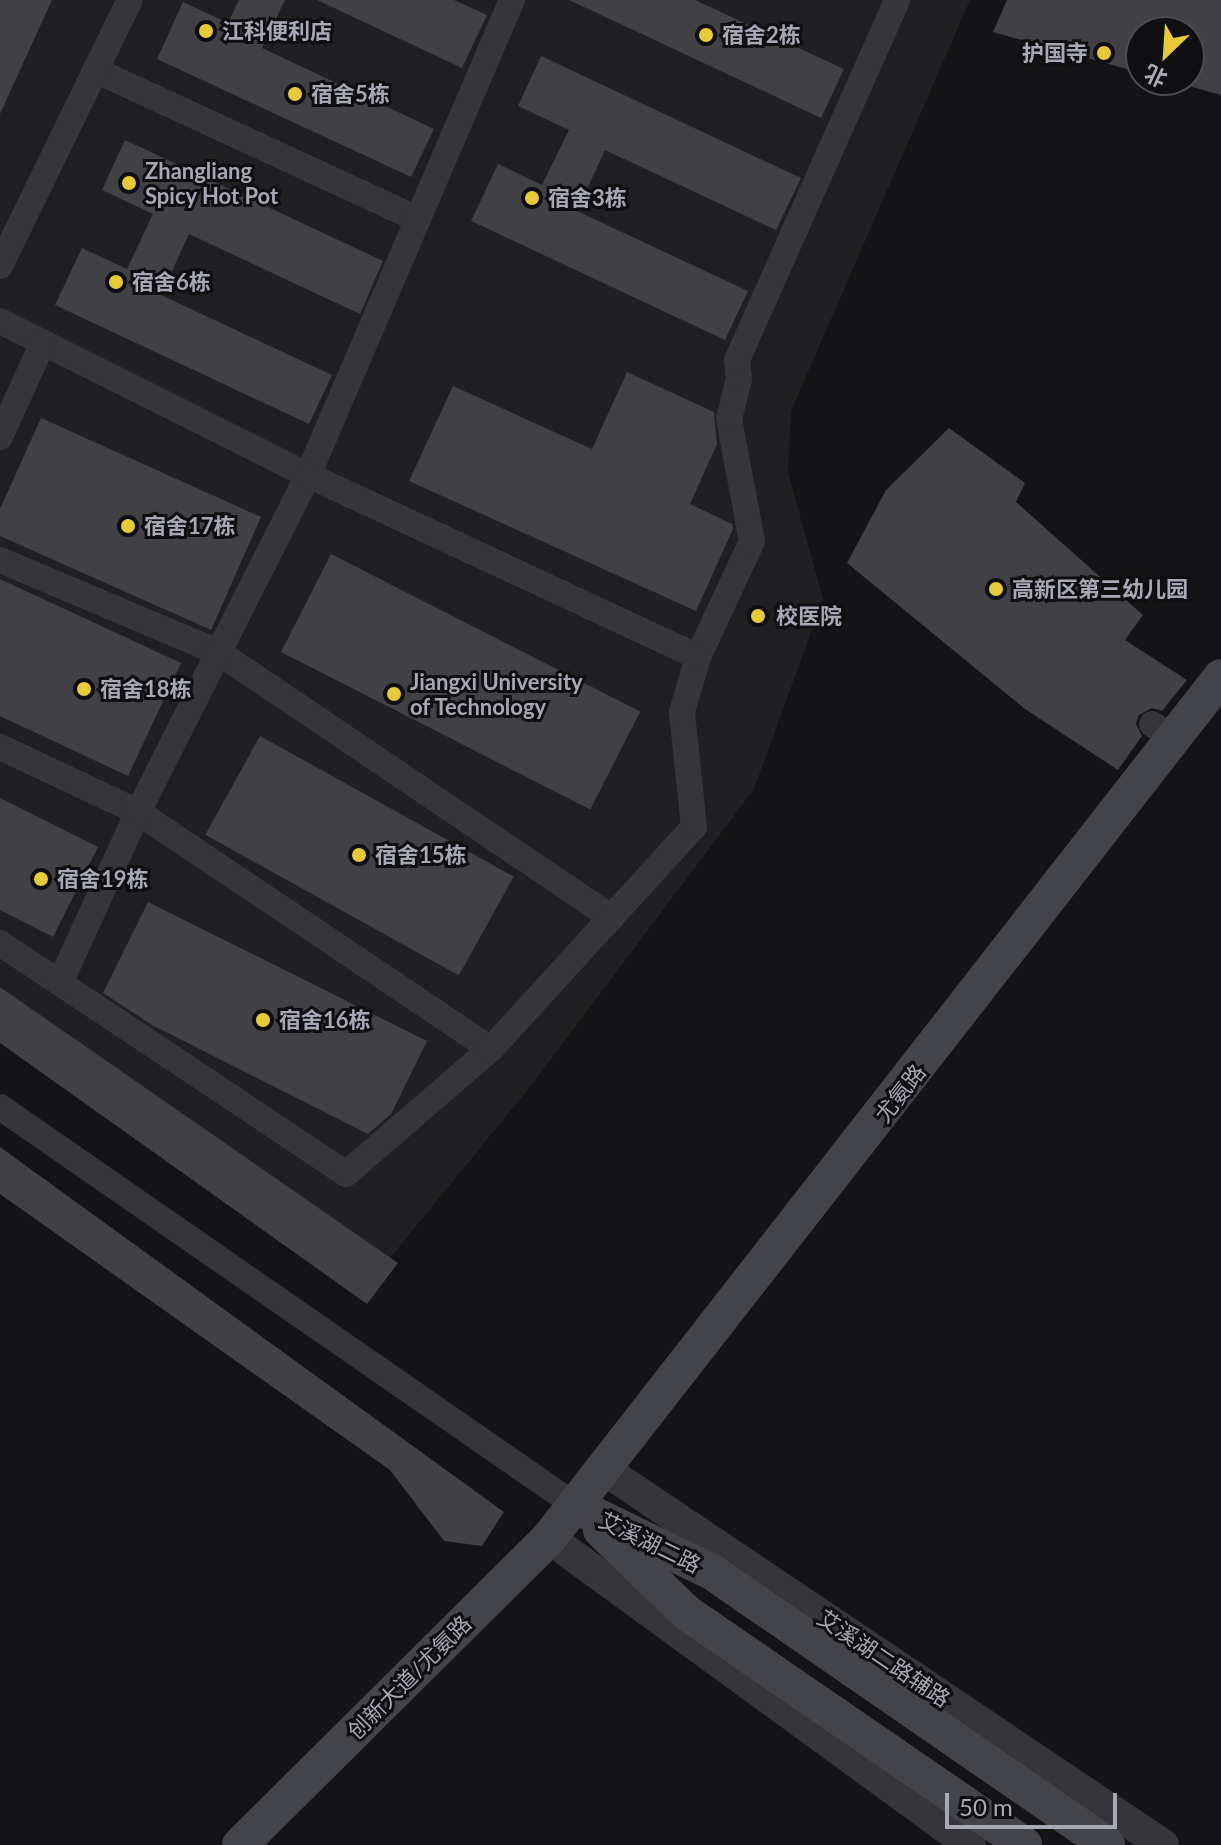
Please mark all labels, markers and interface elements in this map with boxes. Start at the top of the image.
north arrow [1125,16,1205,96]
place label: 江科便利店 [222,18,332,44]
marker: 江科便利店 [197,22,215,40]
place label: 宿舍2栋 [722,22,801,48]
marker: 宿舍2栋 [697,26,715,44]
place label: 护国寺 [1022,40,1088,66]
marker: 护国寺 [1095,44,1113,62]
text: 北 [1140,60,1171,93]
place label: 宿舍5栋 [311,81,390,107]
marker: 宿舍5栋 [286,85,304,103]
place label: Zhangliang Spicy Hot Pot [145,157,279,208]
marker: Zhangliang Spicy Hot Pot [120,174,138,192]
place label: 宿舍3栋 [548,185,627,211]
marker: 宿舍3栋 [523,189,541,207]
place label: 宿舍6栋 [132,269,211,295]
marker: 宿舍6栋 [107,273,125,291]
place label: 宿舍17栋 [144,513,236,539]
marker: 宿舍17栋 [119,517,137,535]
place label: 高新区第三幼儿园 [1012,576,1188,602]
marker: 高新区第三幼儿园 [987,580,1005,598]
place label: 校医院 [776,603,842,629]
marker: 校医院 [747,605,769,627]
place label: Jiangxi University of Technology [410,668,583,720]
place label: 宿舍18栋 [100,676,192,702]
marker: 宿舍18栋 [75,680,93,698]
marker: Jiangxi University of Technology [385,685,403,703]
place label: 宿舍15栋 [375,842,467,868]
marker: 宿舍15栋 [350,846,368,864]
place label: 宿舍19栋 [57,866,149,892]
marker: 宿舍19栋 [32,870,50,888]
place label: 宿舍16栋 [279,1007,371,1033]
marker: 宿舍16栋 [254,1011,272,1029]
street label: 尤氨路 [869,1059,931,1127]
street label: 艾溪湖二路 [595,1506,705,1578]
street label: 艾溪湖二路辅路 [813,1604,955,1712]
street label: 创新大道/尤氨路 [342,1610,476,1744]
scale bar [949,1777,1121,1827]
text: 50 m [959,1792,1013,1821]

